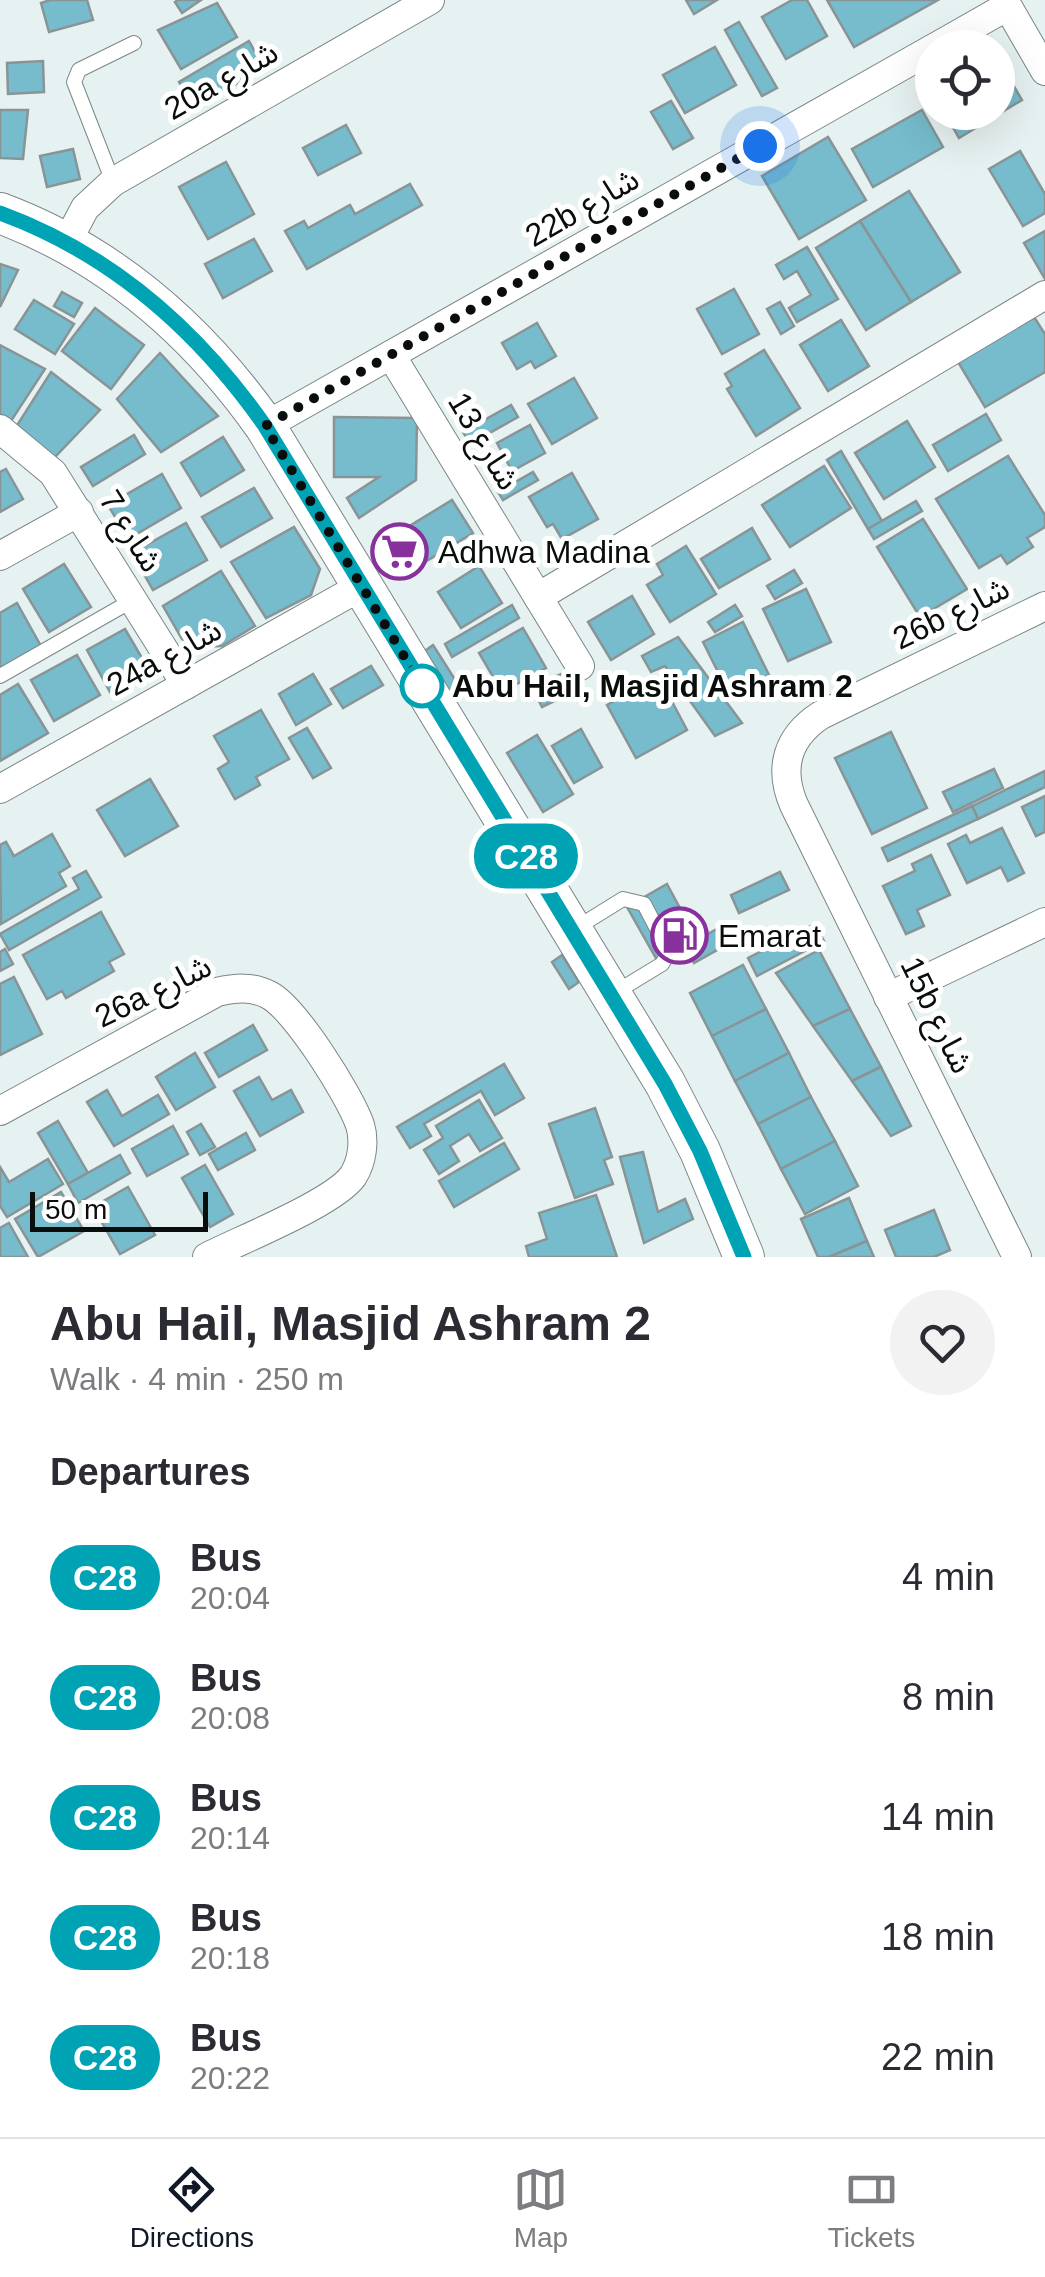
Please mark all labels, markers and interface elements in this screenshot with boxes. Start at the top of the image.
map controls [915,30,1015,130]
button: locate [915,30,1015,130]
street label: 20a شارع [158,33,287,132]
your location [735,121,785,171]
street label: 22b شارع [519,160,648,259]
street label: شارع 13 [436,386,527,499]
street label: شارع 7 [87,484,170,581]
supermarket icon: Adhwa Madina [369,522,429,582]
place label: Adhwa Madina [438,534,650,570]
street label: 26b شارع [887,569,1018,662]
street label: 24a شارع [101,611,230,708]
marker: Abu Hail, Masjid Ashram 2 [401,665,443,707]
place label: Abu Hail, Masjid Ashram 2 [452,668,853,704]
line badge: C28 [468,824,584,888]
text: C28 [494,837,558,876]
fuel station icon: Emarat [649,906,709,966]
place label: Emarat [718,918,821,954]
street label: 26a شارع [89,947,220,1040]
street label: 15b شارع [888,951,981,1082]
scale bar [30,1187,208,1232]
text: 50 m [45,1194,107,1225]
button: heart [890,1290,995,1395]
text: Abu Hail, Masjid Ashram 2 [50,1297,651,1350]
text: Walk · 4 min · 250 m [50,1361,344,1397]
text: Departures [50,1451,251,1493]
text: Bus [190,1537,262,1579]
text: 4 min [902,1556,995,1598]
text: C28 [73,1558,137,1597]
text: 20:04 [190,1580,270,1616]
text: Bus [190,1657,262,1699]
text: 8 min [902,1676,995,1718]
text: C28 [73,1678,137,1717]
text: 20:08 [190,1700,270,1736]
text: Bus [190,1777,262,1819]
text: 14 min [881,1796,995,1838]
text: C28 [73,1798,137,1837]
text: 20:14 [190,1820,270,1856]
text: Bus [190,1897,262,1939]
text: 18 min [881,1916,995,1958]
text: C28 [73,1918,137,1957]
text: 20:18 [190,1940,270,1976]
text: Bus [190,2017,262,2059]
text: 22 min [881,2036,995,2078]
text: C28 [73,2038,137,2077]
text: 20:22 [190,2060,270,2096]
tab: Directions [130,2162,254,2254]
tab: Map [513,2162,568,2254]
tab: Tickets [828,2162,915,2254]

